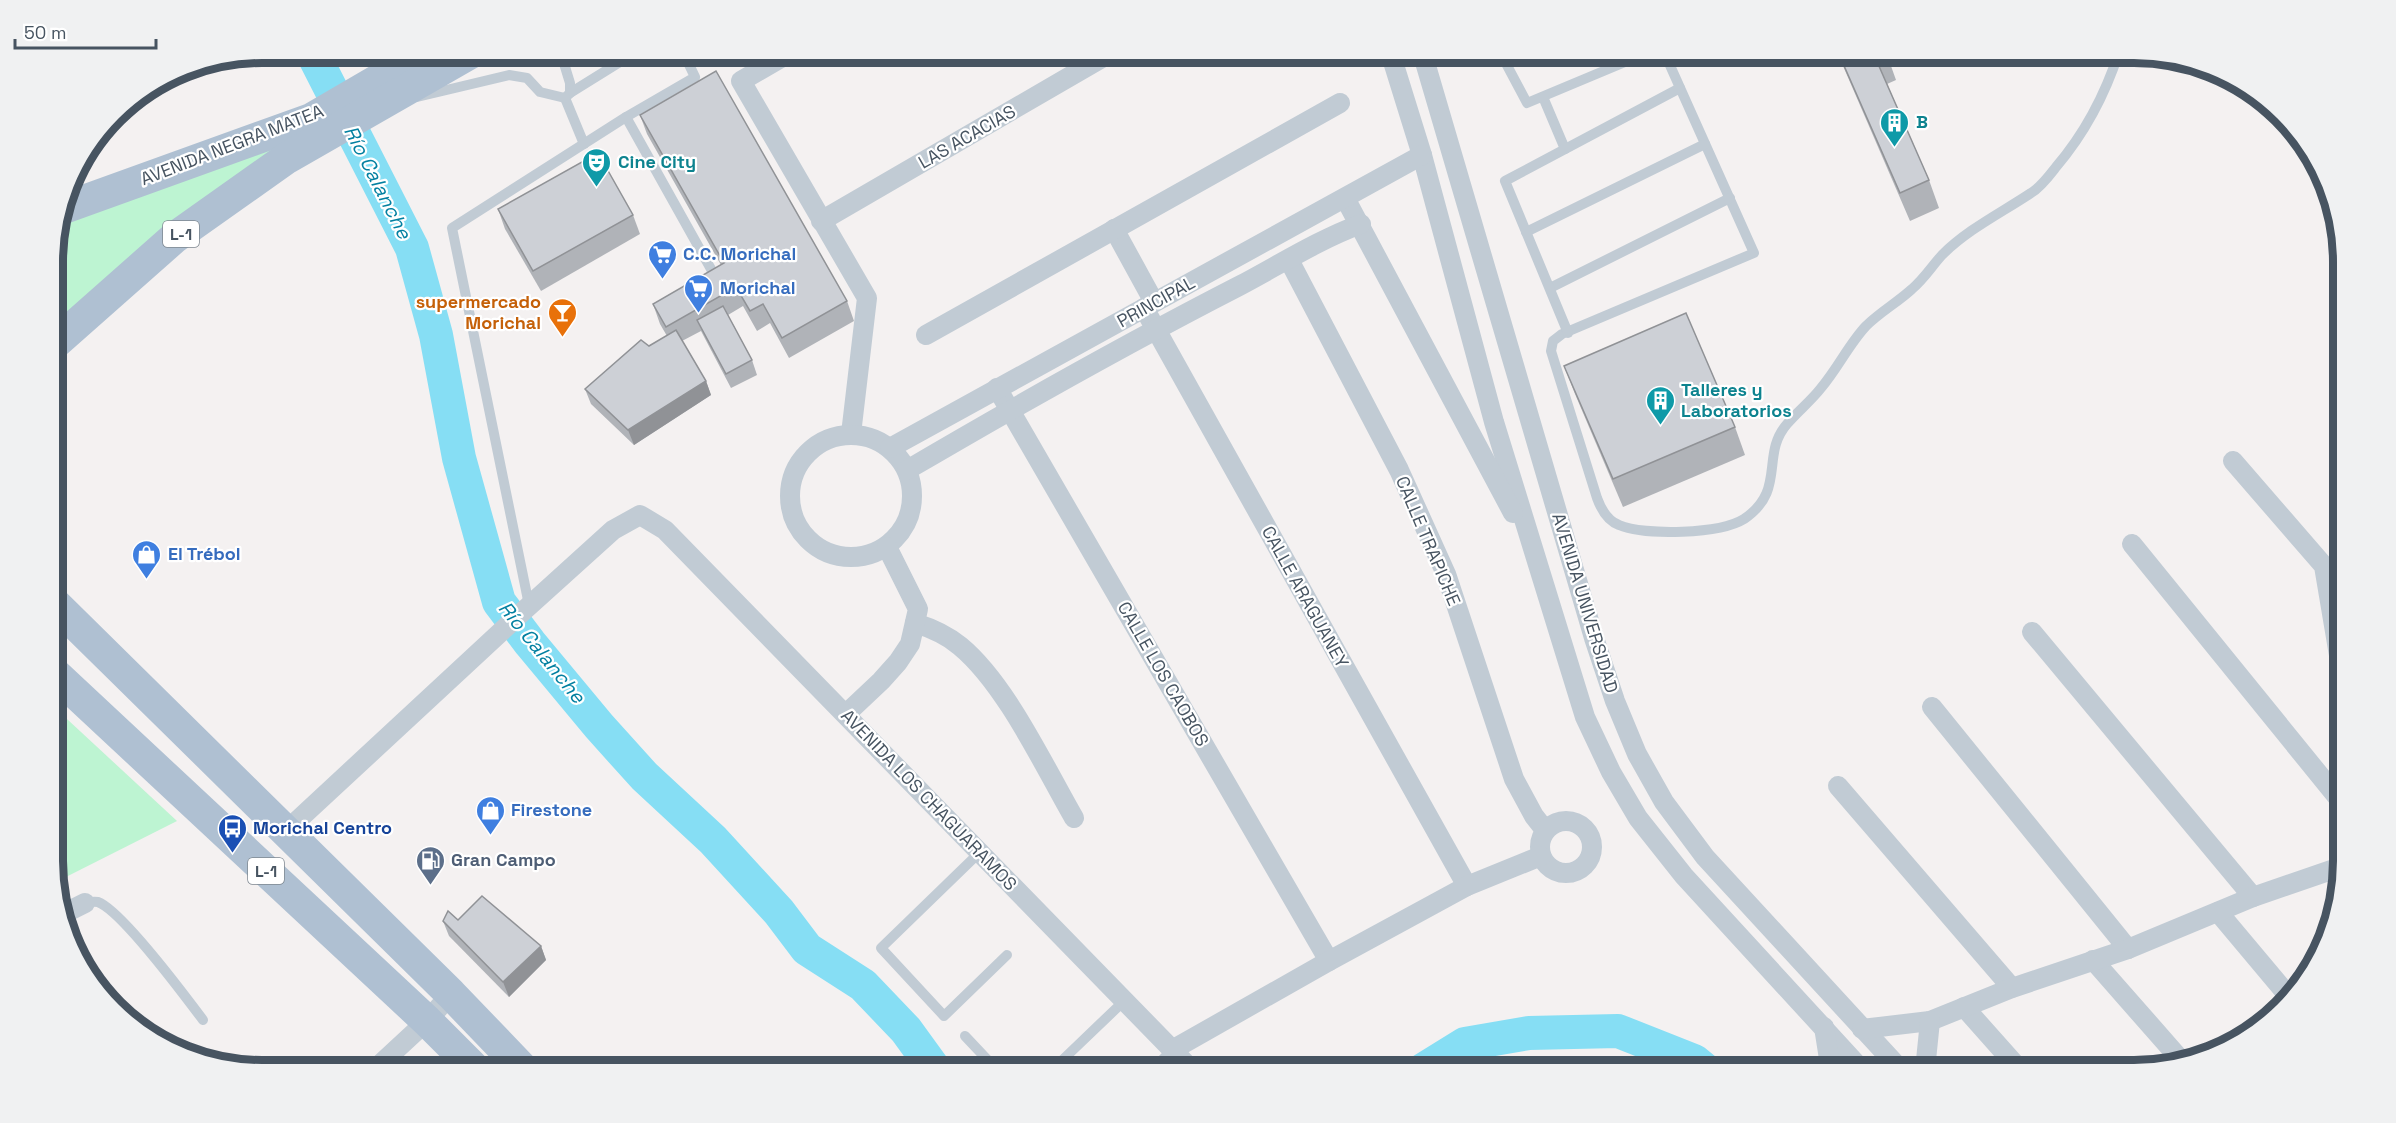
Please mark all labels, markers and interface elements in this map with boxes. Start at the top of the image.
scale bar [15,12,156,50]
text: 50 m [24,21,66,44]
street label: AVENIDA NEGRA MATEA [137,99,327,190]
street label: LAS ACACIAS [914,99,1020,174]
building icon: B [1879,106,1911,148]
place label: B [1916,110,1928,133]
water label: Río Calanche [338,121,418,244]
theatre icon: Cine City [581,146,613,188]
place label: Cine City [618,150,696,173]
road number: L-1 [163,221,199,247]
supermarket icon: C.C. Morichal [646,238,678,280]
place label: C.C. Morichal [683,242,796,265]
street label: PRINCIPAL [1113,271,1199,332]
supermarket icon: Morichal [683,272,715,314]
place label: Morichal [720,276,796,299]
place label: supermercado Morichal [416,290,541,334]
bar icon: supermercado Morichal [546,296,578,338]
place label: Talleres y Laboratorios [1681,378,1792,422]
building icon: Talleres y Laboratorios [1644,384,1676,426]
street label: CALLE TRAPICHE [1391,472,1466,609]
street label: AVENIDA UNIVERSIDAD [1547,510,1624,696]
street label: CALLE ARAGUANEY [1257,522,1354,672]
shop icon: El Trébol [131,538,163,580]
place label: El Trébol [168,542,241,565]
water label: Río Calanche [493,596,592,709]
street label: CALLE LOS CAOBOS [1113,597,1214,750]
street label: AVENIDA LOS CHAGUARAMOS [837,704,1022,895]
shop icon: Firestone [474,794,506,836]
place label: Firestone [511,798,592,821]
bus stop icon: Morichal Centro [216,812,248,854]
place label: Morichal Centro [253,816,392,839]
fuel station icon: Gran Campo [414,844,446,886]
place label: Gran Campo [451,848,556,871]
road number: L-1 [248,858,284,884]

